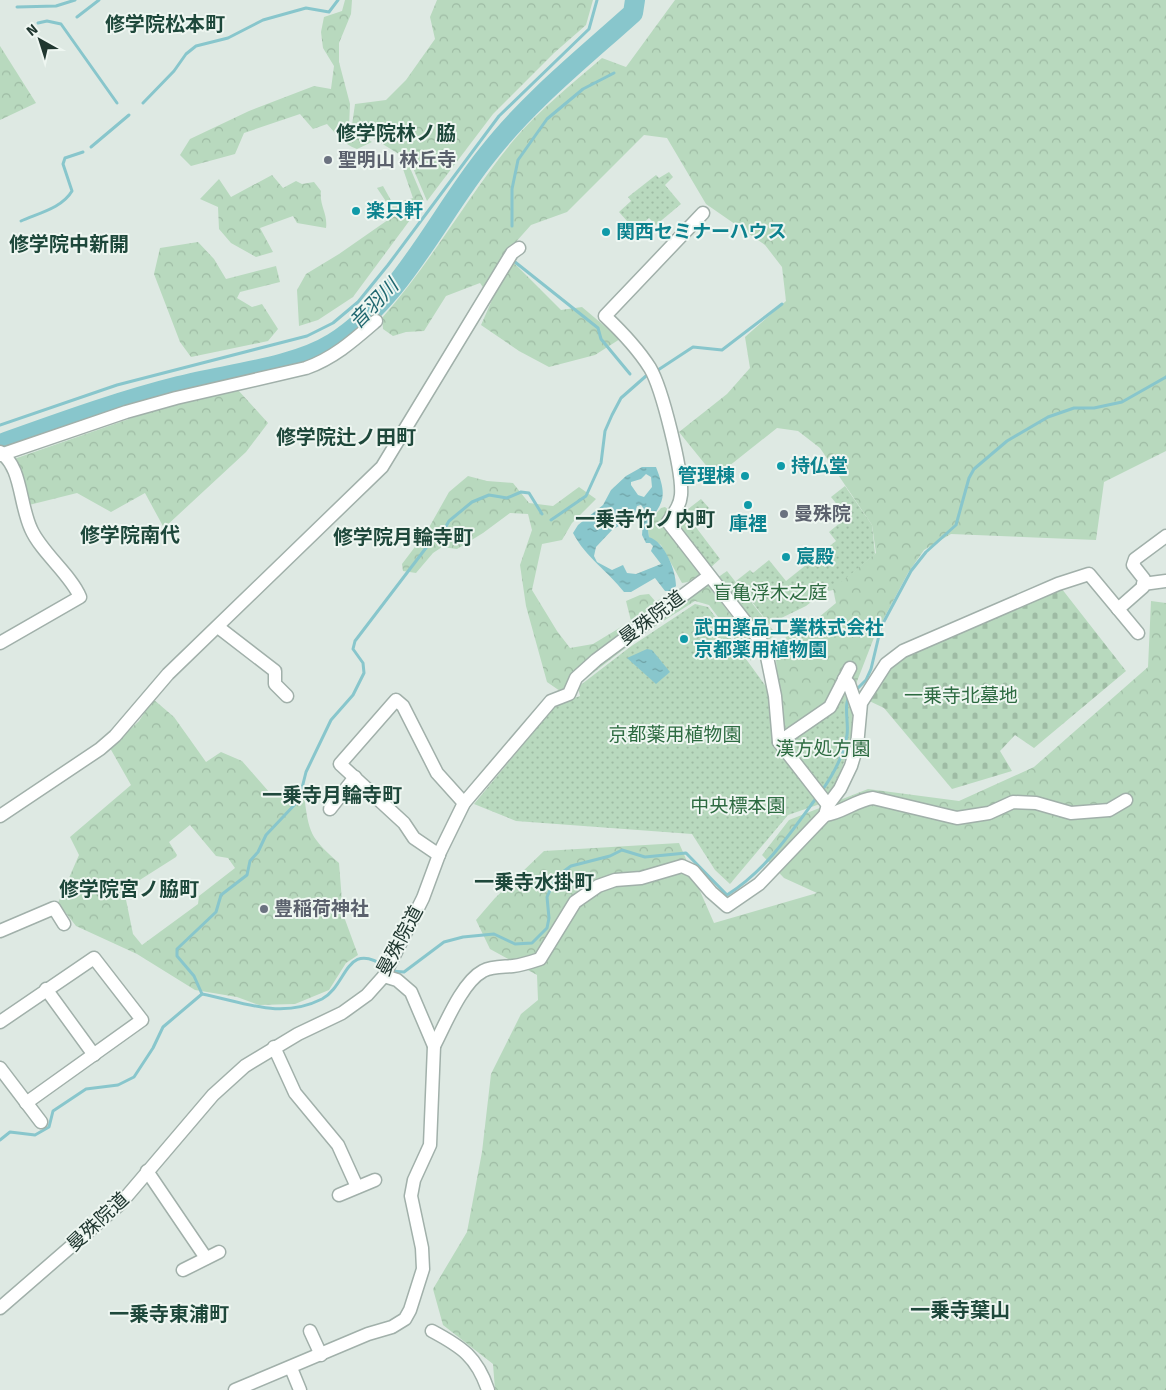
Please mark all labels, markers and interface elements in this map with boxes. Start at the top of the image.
district label: 修学院松本町 [105,12,225,37]
north arrow [15,15,65,65]
text: N [23,21,41,40]
district label: 修学院林ノ脇 [336,121,456,146]
place label: 聖明山 林丘寺 [338,148,456,172]
marker: 聖明山 林丘寺 [322,154,334,166]
place label: 楽只軒 [366,199,423,223]
marker: 楽只軒 [350,205,362,217]
place label: 関西セミナーハウス [616,220,787,244]
marker: 関西セミナーハウス [600,226,612,238]
district label: 修学院中新開 [9,232,129,257]
water label: 音羽川 [344,272,405,334]
district label: 修学院辻ノ田町 [276,425,416,450]
place label: 持仏堂 [791,454,848,478]
marker: 持仏堂 [775,460,787,472]
place label: 管理棟 [678,464,735,488]
marker: 管理棟 [739,470,751,482]
marker: 庫裡 [742,499,754,511]
place label: 曼殊院 [794,502,851,526]
district label: 一乗寺竹ノ内町 [575,507,715,532]
marker: 曼殊院 [778,508,790,520]
place label: 庫裡 [729,512,767,536]
district label: 修学院南代 [80,523,180,548]
district label: 修学院月輪寺町 [333,525,473,550]
place label: 宸殿 [796,545,834,569]
marker: 宸殿 [780,551,792,563]
park label: 盲亀浮木之庭 [713,581,827,605]
street label: 曼殊院道 [614,586,690,650]
place label: 武田薬品工業株式会社 京都薬用植物園 [694,616,884,662]
marker: 武田薬品工業株式会社 京都薬用植物園 [678,633,690,645]
park label: 一乗寺北墓地 [904,684,1018,708]
park label: 京都薬用植物園 [608,723,742,747]
park label: 漢方処方園 [775,737,871,761]
district label: 一乗寺月輪寺町 [262,783,402,808]
park label: 中央標本園 [690,794,786,818]
district label: 一乗寺水掛町 [474,870,594,895]
district label: 修学院宮ノ脇町 [59,877,199,902]
place label: 豊稲荷神社 [274,897,369,921]
street label: 曼殊院道 [372,902,428,980]
marker: 豊稲荷神社 [258,903,270,915]
street label: 曼殊院道 [62,1187,134,1257]
district label: 一乗寺葉山 [910,1298,1010,1323]
district label: 一乗寺東浦町 [109,1302,229,1327]

